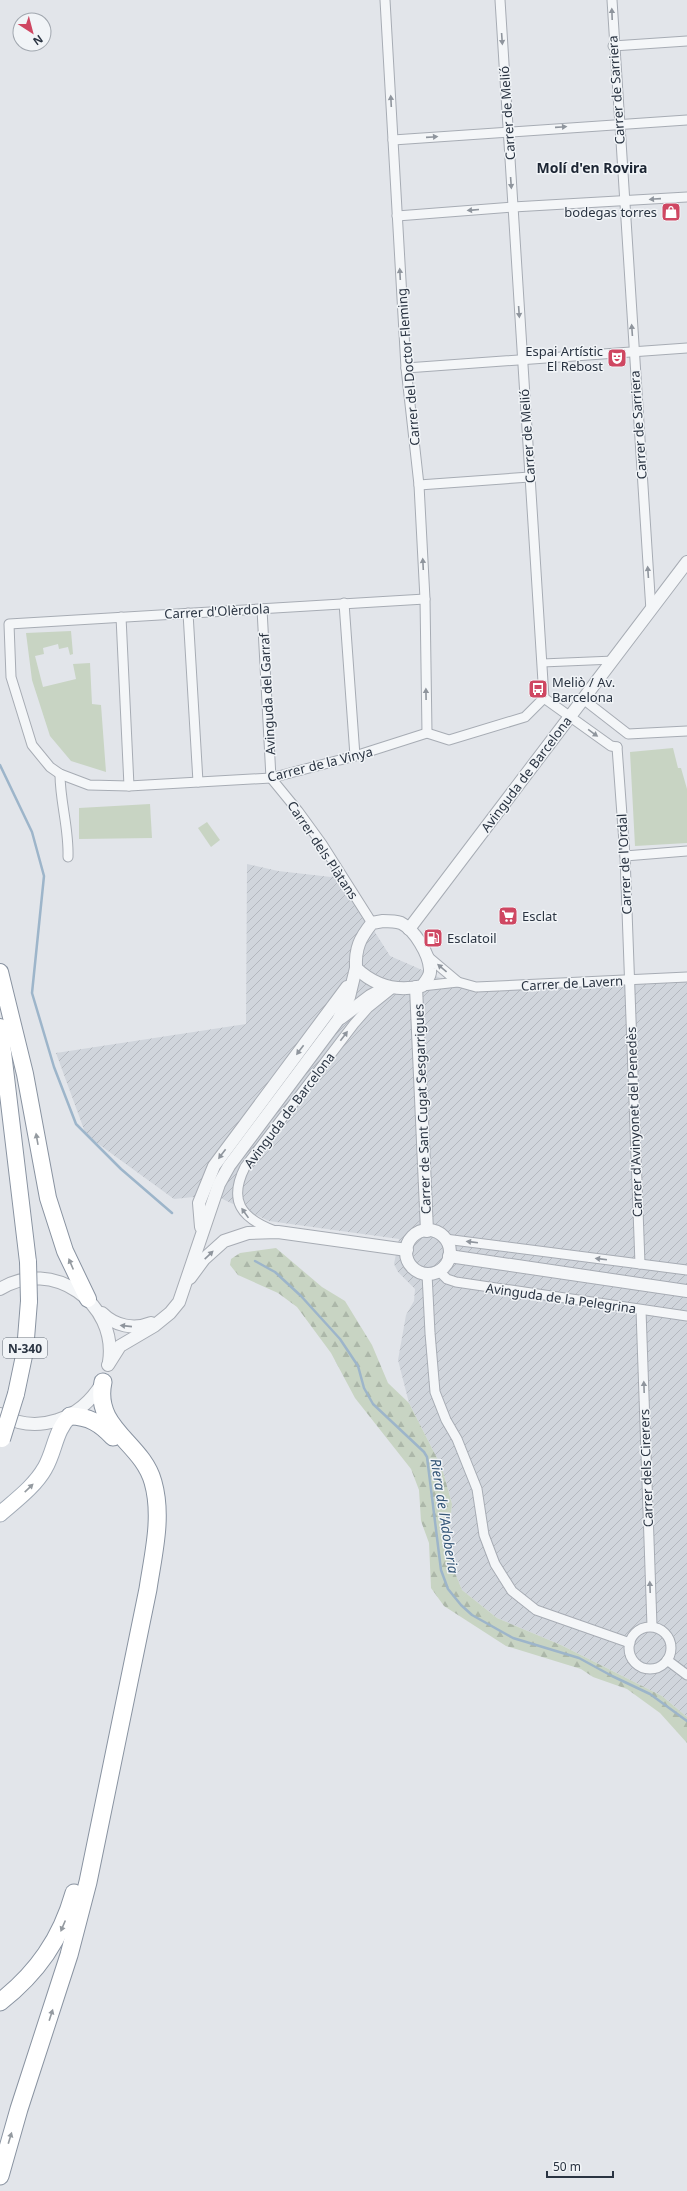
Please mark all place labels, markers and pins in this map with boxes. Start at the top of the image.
shop icon: bodegas torres [660,201,682,223]
place label: bodegas torres [564,203,657,221]
place label: Espai Artístic El Rebost [525,342,603,375]
theatre icon: Espai Artístic El Rebost [606,347,628,369]
place label: Meliò / Av. Barcelona [552,673,615,706]
bus stop icon: Meliò / Av. Barcelona [527,678,549,700]
supermarket icon: Esclat [497,905,519,927]
place label: Esclat [522,907,557,925]
fuel station icon: Esclatoil [422,927,444,949]
place label: Esclatoil [447,929,497,947]

